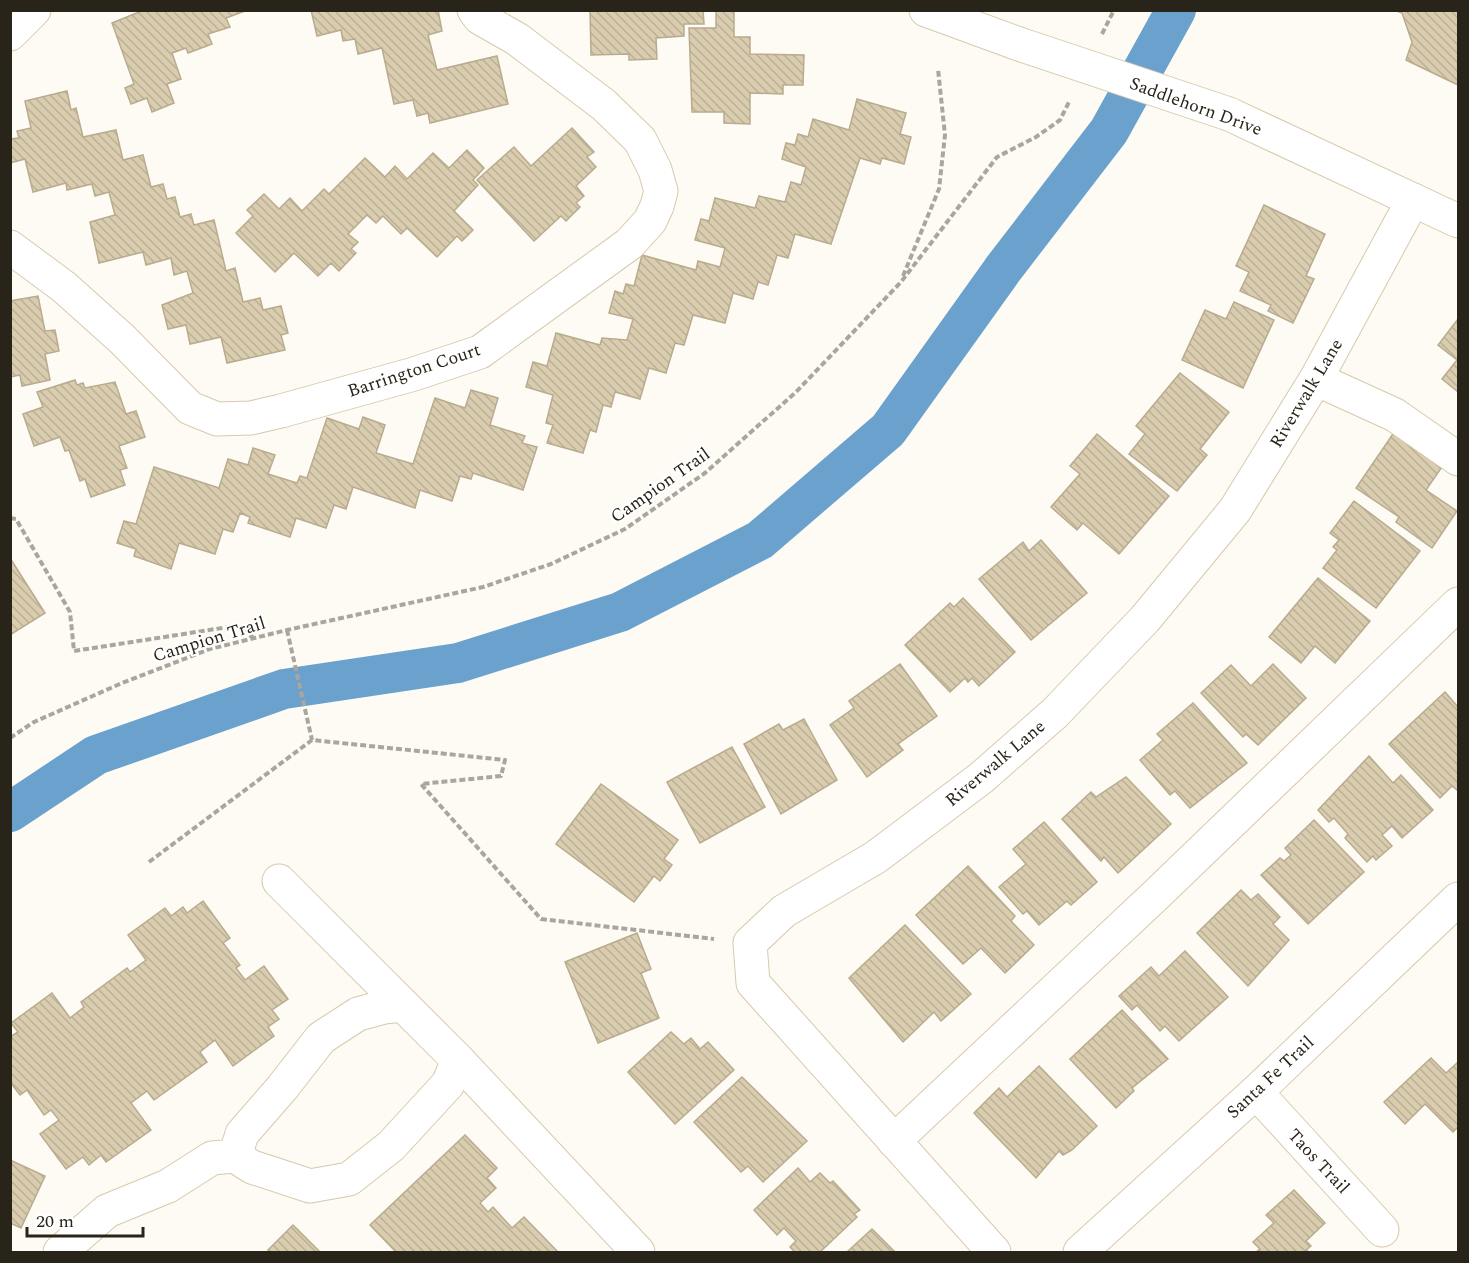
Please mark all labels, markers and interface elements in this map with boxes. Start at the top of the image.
street label: Saddlehorn Drive [1126,70,1266,143]
street label: Riverwalk Lane [1263,333,1350,453]
street label: Barrington Court [344,336,484,405]
street label: Campion Trail [605,441,716,530]
street label: Campion Trail [149,610,269,669]
street label: Riverwalk Lane [939,713,1051,813]
street label: Santa Fe Trail [1220,1030,1320,1125]
street label: Taos Trail [1281,1123,1356,1200]
scale bar [27,1200,142,1238]
text: 20 m [36,1208,74,1235]

